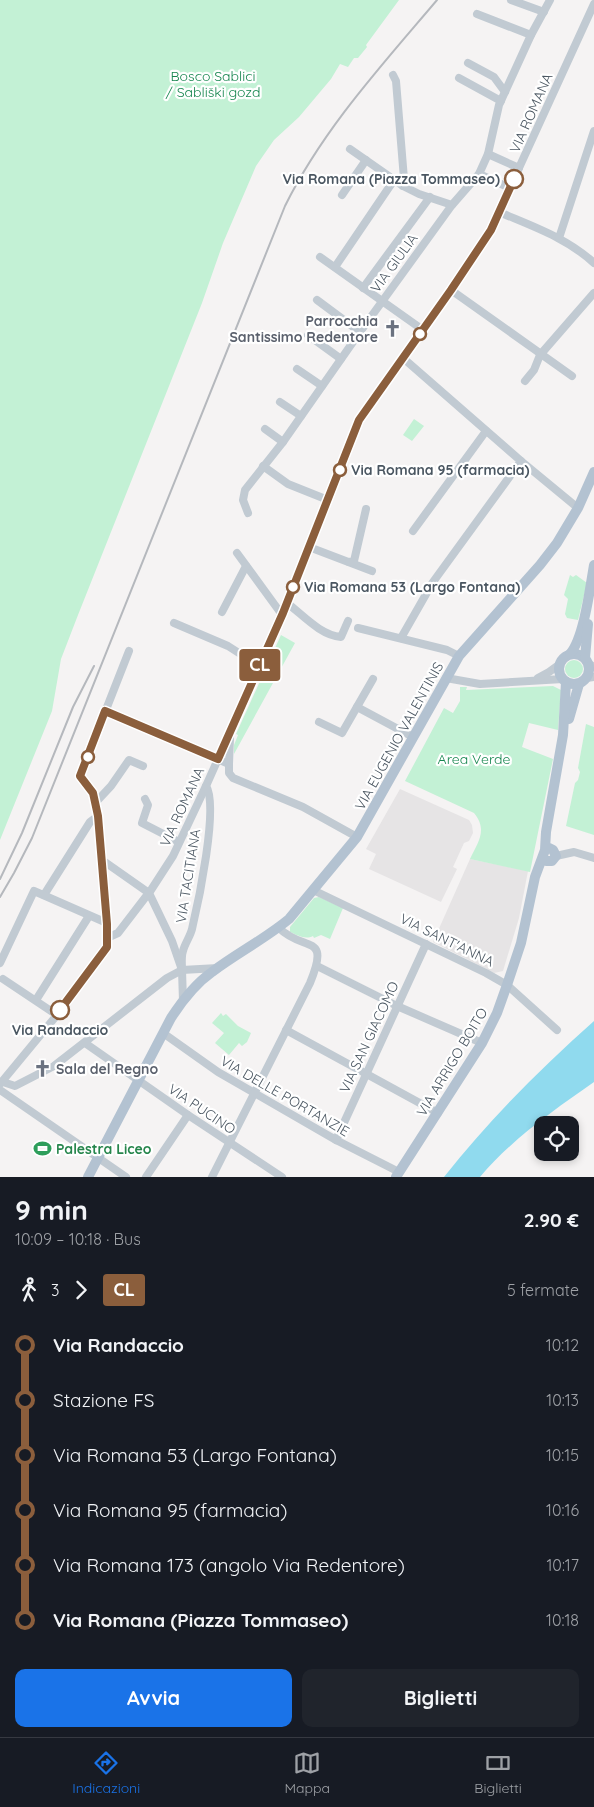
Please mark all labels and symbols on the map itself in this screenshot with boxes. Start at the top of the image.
park label: Bosco Sablici / Sabliški gozd [166,67,260,101]
street label: VIA ROMANA [505,70,557,156]
marker: Via Romana (Piazza Tommaseo) [504,169,524,189]
place label: Via Romana (Piazza Tommaseo) [282,170,500,188]
street label: VIA GIULIA [366,230,422,296]
place label: Parrocchia Santissimo Redentore [229,312,378,346]
church icon: Parrocchia Santissimo Redentore [382,319,402,339]
unlabelled marker [413,327,427,341]
place label: Via Romana 95 (farmacia) [351,461,530,479]
marker: Via Romana 95 (farmacia) [333,463,347,477]
place label: Via Romana 53 (Largo Fontana) [304,578,520,596]
marker: Via Romana 53 (Largo Fontana) [286,580,300,594]
line badge: CL [238,649,282,681]
street label: VIA EUGENIO VALENTINIS [351,659,447,813]
unlabelled marker [81,750,95,764]
park label: Area Verde [438,750,510,768]
street label: VIA ROMANA [156,764,208,850]
street label: VIA TACITIANA [172,828,204,924]
street label: VIA SANT'ANNA [397,909,497,971]
street label: VIA SAN GIACOMO [335,978,403,1096]
marker: Via Randaccio [50,1000,70,1020]
street label: VIA ARRIGO BOITO [412,1004,492,1120]
place label: Via Randaccio [12,1021,109,1039]
street label: VIA DELLE PORTANZIE [217,1052,353,1140]
church icon: Sala del Regno [32,1059,52,1079]
place label: Sala del Regno [56,1060,158,1078]
street label: VIA PUCINO [165,1080,239,1138]
sports icon: Palestra Liceo [32,1139,52,1159]
place label: Palestra Liceo [56,1140,152,1158]

